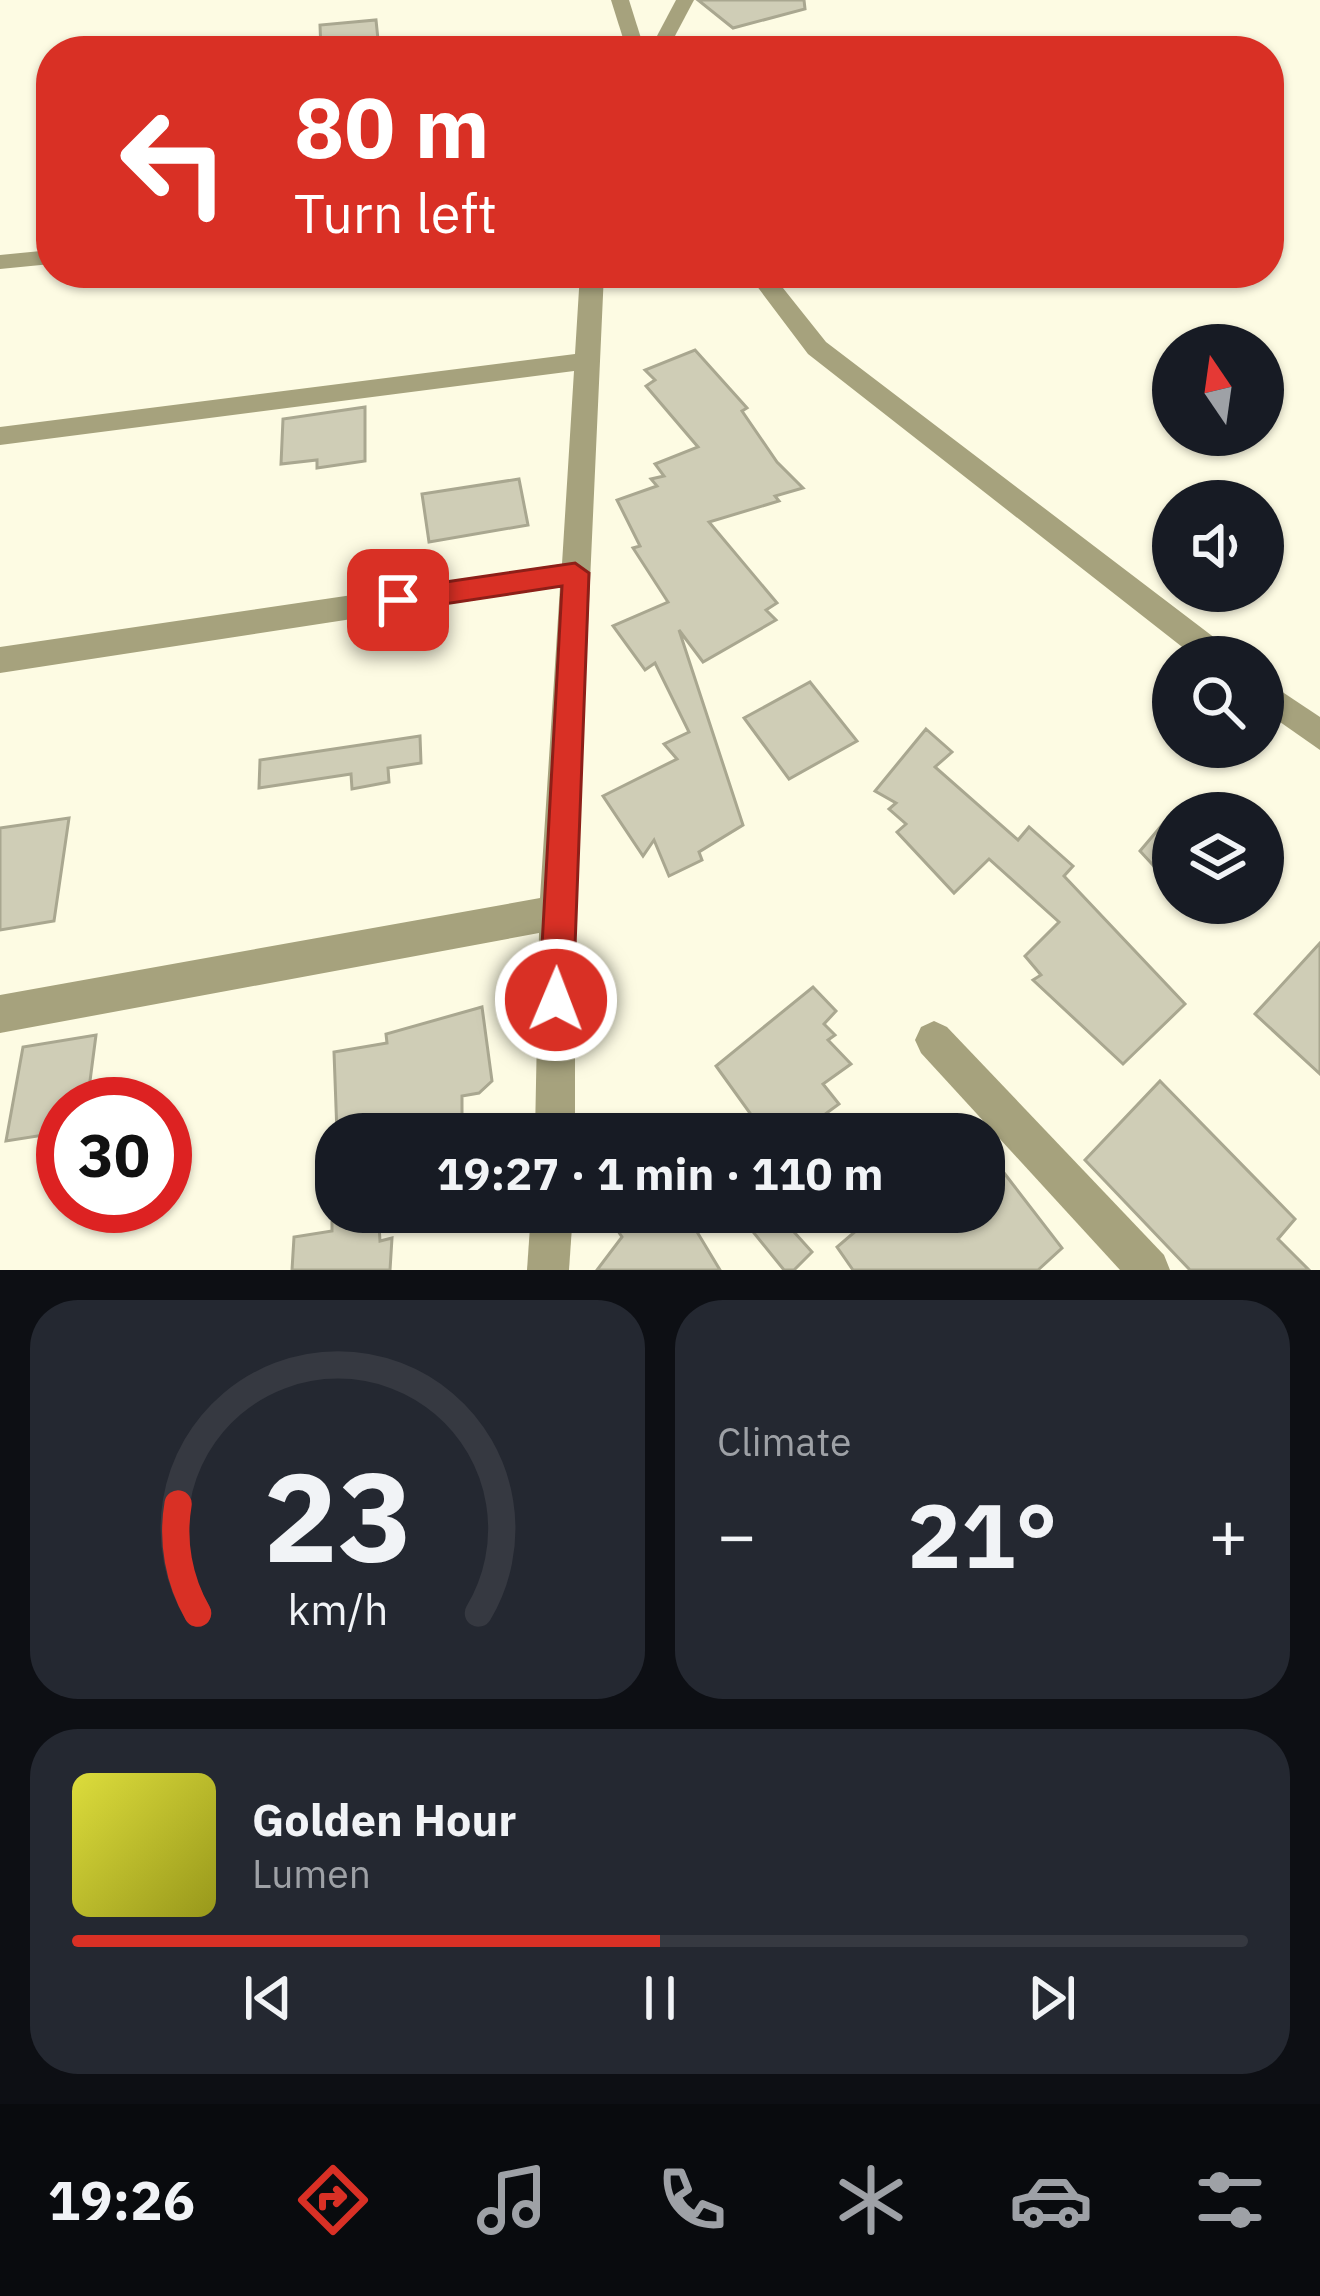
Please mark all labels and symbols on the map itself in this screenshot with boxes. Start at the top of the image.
north arrow [1152,324,1284,456]
pin [347,549,449,651]
position arrow [493,937,619,1063]
speed limit sign: 30 [36,1077,192,1233]

